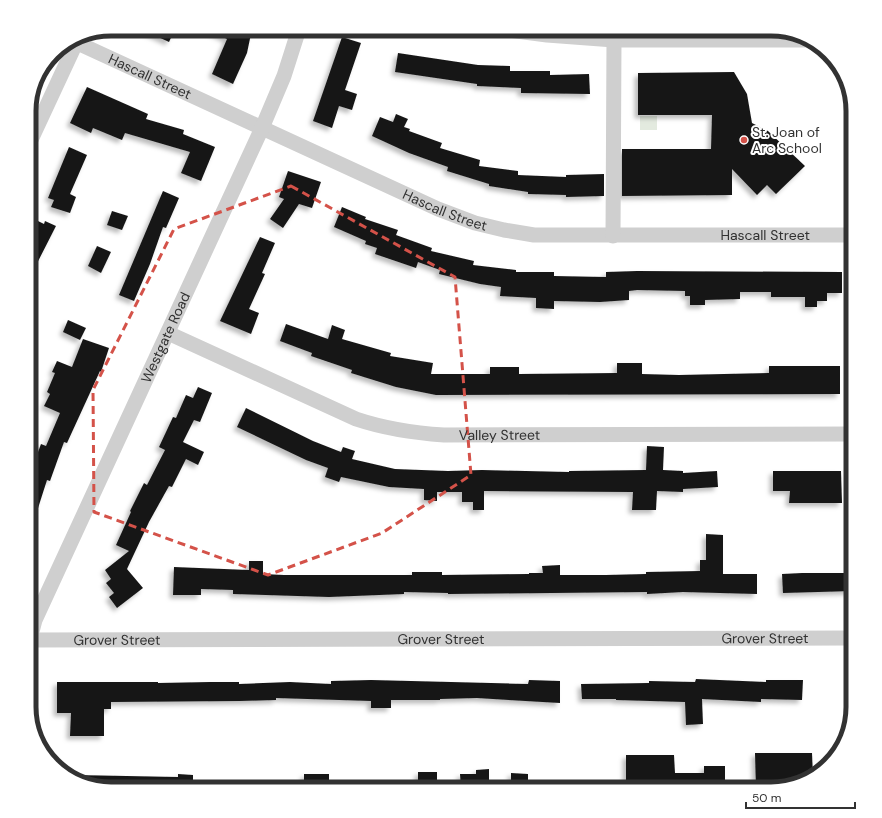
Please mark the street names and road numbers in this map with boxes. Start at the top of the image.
street label: Hascall Street [106,49,194,103]
street label: Hascall Street [400,185,489,235]
street label: Hascall Street [720,226,810,244]
street label: Westgate Road [137,289,194,386]
street label: Valley Street [459,426,540,444]
street label: Grover Street [721,629,809,647]
street label: Grover Street [397,630,485,648]
street label: Grover Street [73,631,161,649]

